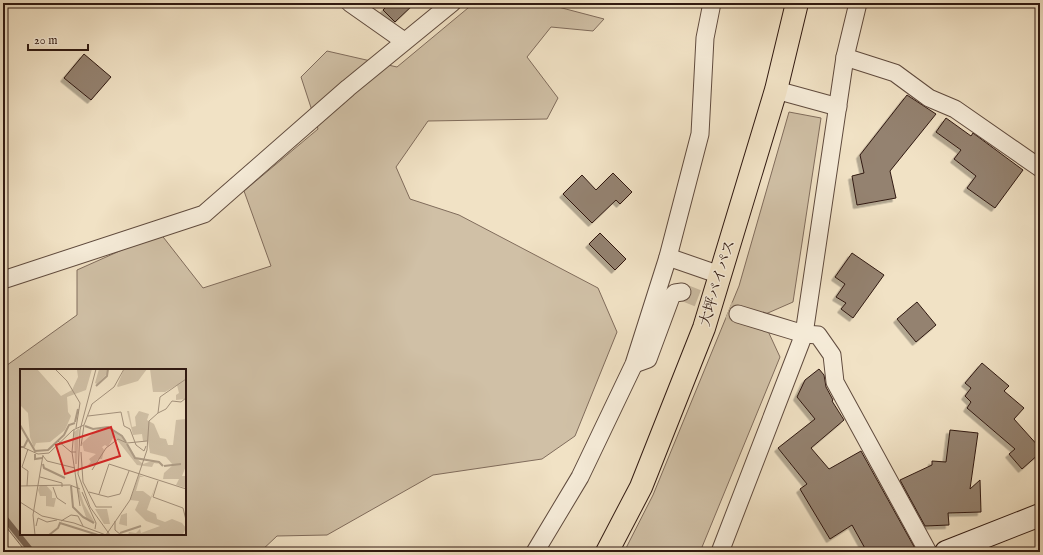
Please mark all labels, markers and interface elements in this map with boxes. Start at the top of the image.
scale bar [28,26,88,52]
text: 20 m [34,33,57,48]
street label: 大坪バイパス [695,237,740,329]
inset map [20,369,186,535]

